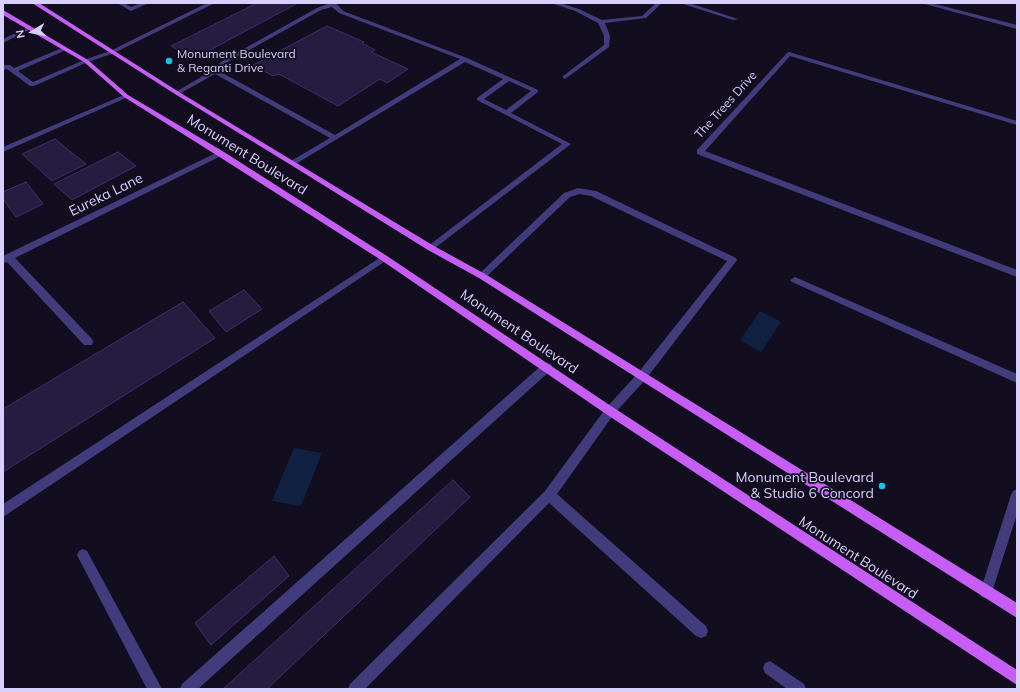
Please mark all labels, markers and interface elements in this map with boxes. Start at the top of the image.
north arrow [12,12,52,52]
text: N [13,29,28,39]
place label: Monument Boulevard & Reganti Drive [177,47,296,75]
marker: Monument Boulevard & Reganti Drive [164,56,174,66]
street label: The Trees Drive [692,68,760,142]
street label: Monument Boulevard [184,111,310,199]
street label: Eureka Lane [66,170,146,220]
street label: Monument Boulevard [457,286,581,378]
place label: Monument Boulevard & Studio 6 Concord [736,470,874,502]
marker: Monument Boulevard & Studio 6 Concord [877,481,887,491]
street label: Monument Boulevard [795,513,921,603]

